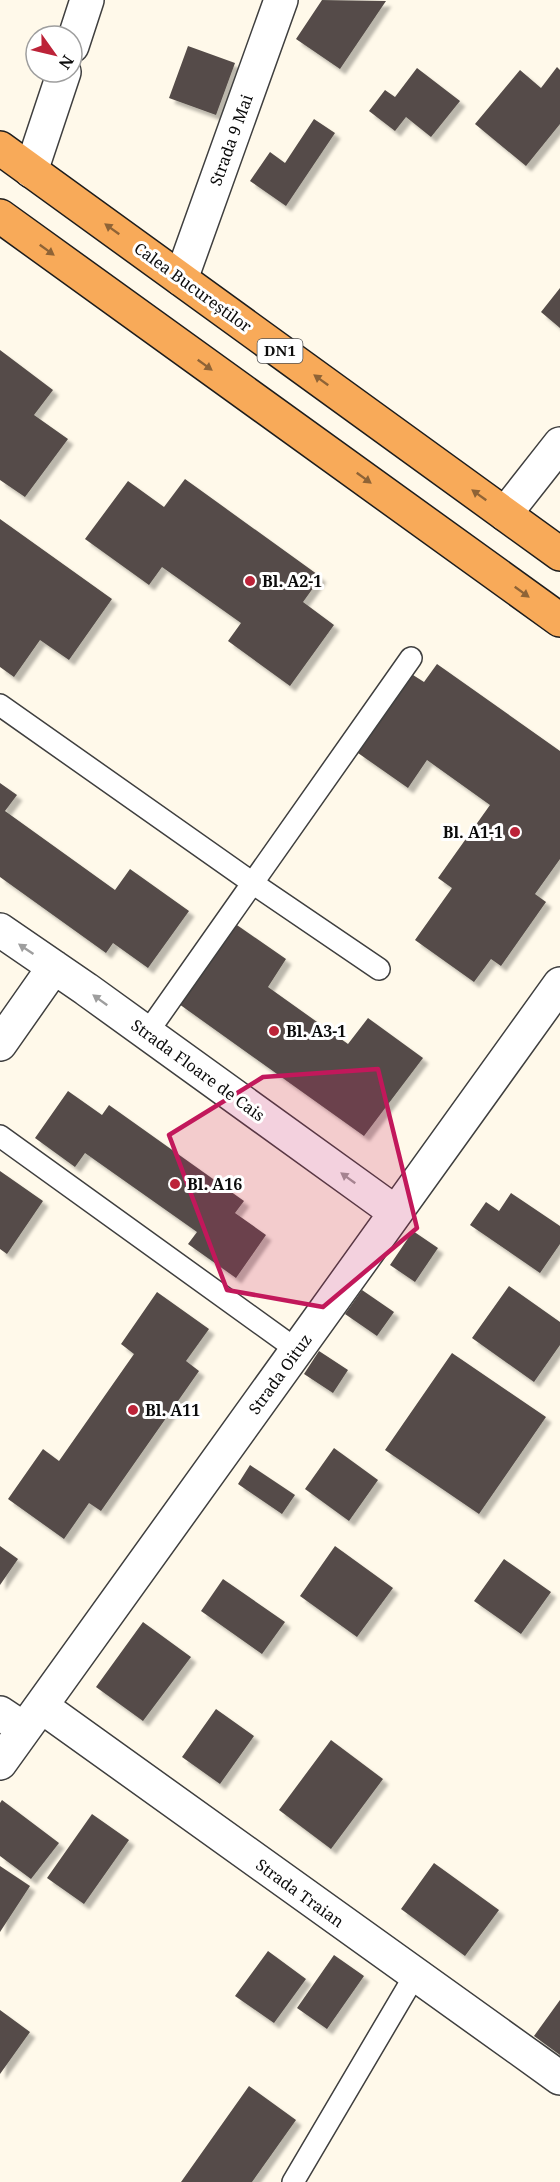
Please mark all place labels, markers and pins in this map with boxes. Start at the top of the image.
place label: Bl. A2-1 [262,570,322,592]
marker: Bl. A2-1 [243,574,257,588]
place label: Bl. A1-1 [443,821,503,843]
marker: Bl. A1-1 [508,825,522,839]
place label: Bl. A3-1 [286,1020,346,1042]
marker: Bl. A3-1 [267,1024,281,1038]
place label: Bl. A16 [187,1173,242,1195]
marker: Bl. A16 [168,1177,182,1191]
place label: Bl. A11 [145,1399,200,1421]
marker: Bl. A11 [126,1403,140,1417]

